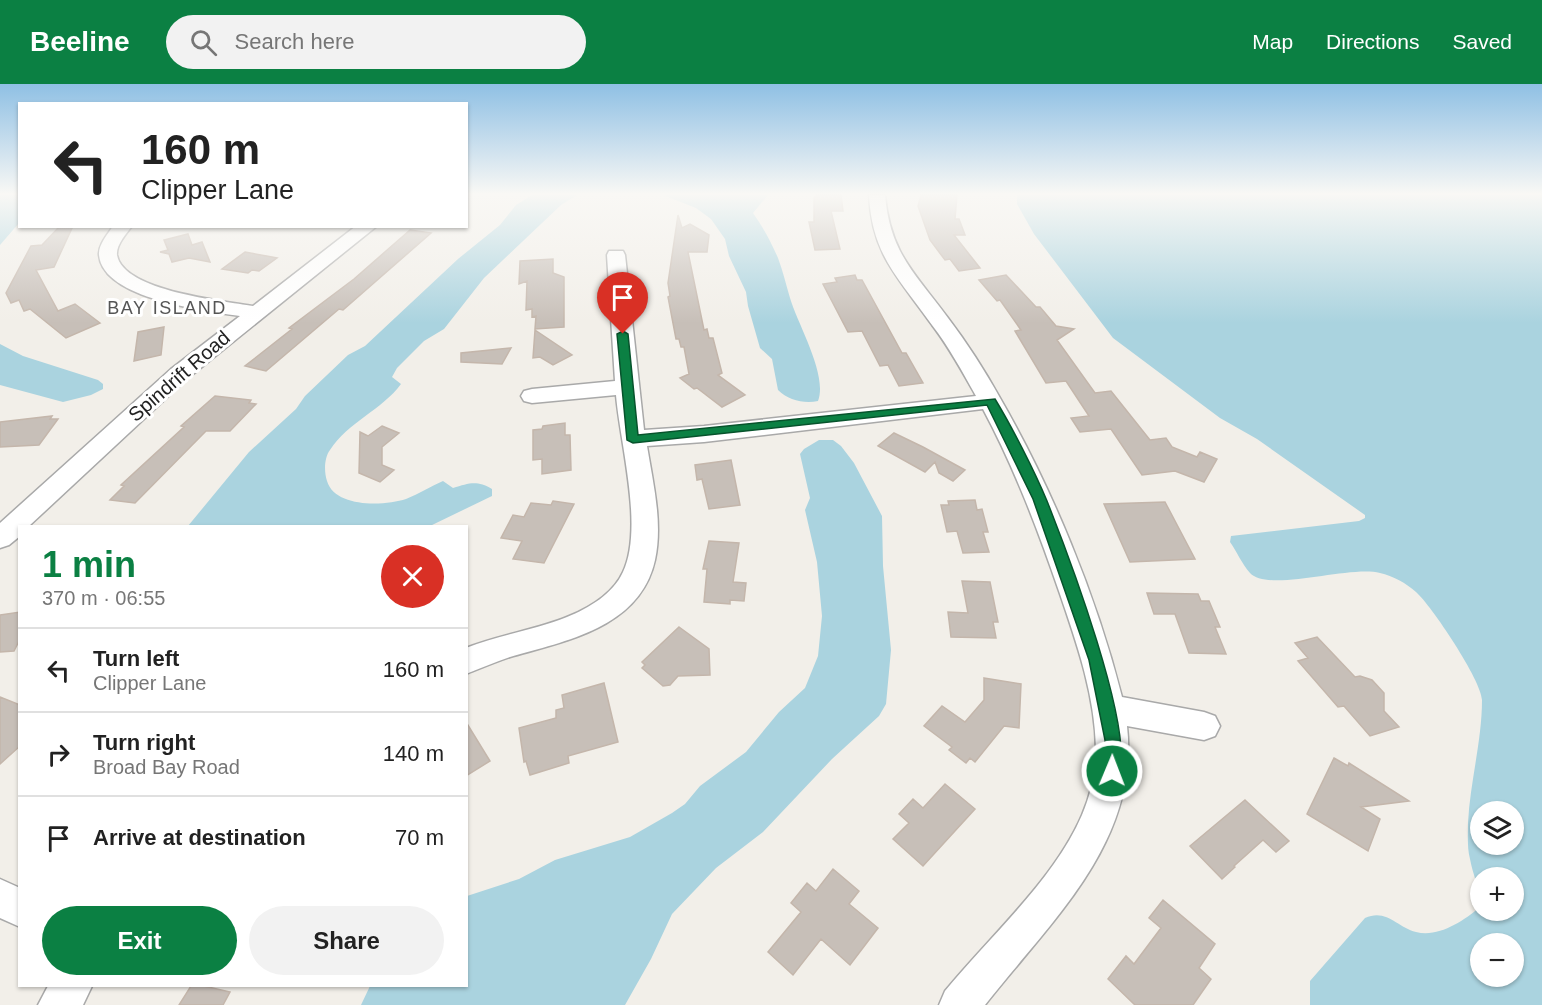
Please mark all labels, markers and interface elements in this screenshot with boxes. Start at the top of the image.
search box [166,15,586,69]
text: Beeline [30,26,130,57]
icon: search [187,26,220,59]
text: Search here [235,29,354,54]
text: Map [1252,30,1293,53]
text: Directions [1326,30,1419,53]
text: Saved [1452,30,1512,53]
icon: left [42,126,120,204]
text: 160 m [141,126,260,173]
text: Clipper Lane [141,175,294,205]
pin [597,272,648,334]
icon: arrive [606,281,639,314]
district label: BAY ISLAND [107,298,227,318]
street label: Spindrift Road [124,326,234,426]
text: 1 min [42,544,136,585]
button: close [381,545,444,608]
text: 370 m · 06:55 [42,587,165,609]
text: Turn left [93,646,179,671]
icon: left [42,654,75,687]
text: 160 m [383,657,444,682]
text: Clipper Lane [93,672,206,694]
text: Turn right [93,730,195,755]
icon: right [42,738,75,771]
position arrow [1080,739,1144,803]
text: 140 m [383,741,444,766]
text: Broad Bay Road [93,756,240,778]
map controls [1470,801,1524,987]
button: layers [1470,801,1524,855]
icon: arrive [42,822,75,855]
text: Arrive at destination [93,825,306,850]
text: 70 m [395,825,444,850]
button: + [1470,867,1524,921]
button: Exit [42,906,237,975]
button: Share [249,906,444,975]
button: − [1470,933,1524,987]

